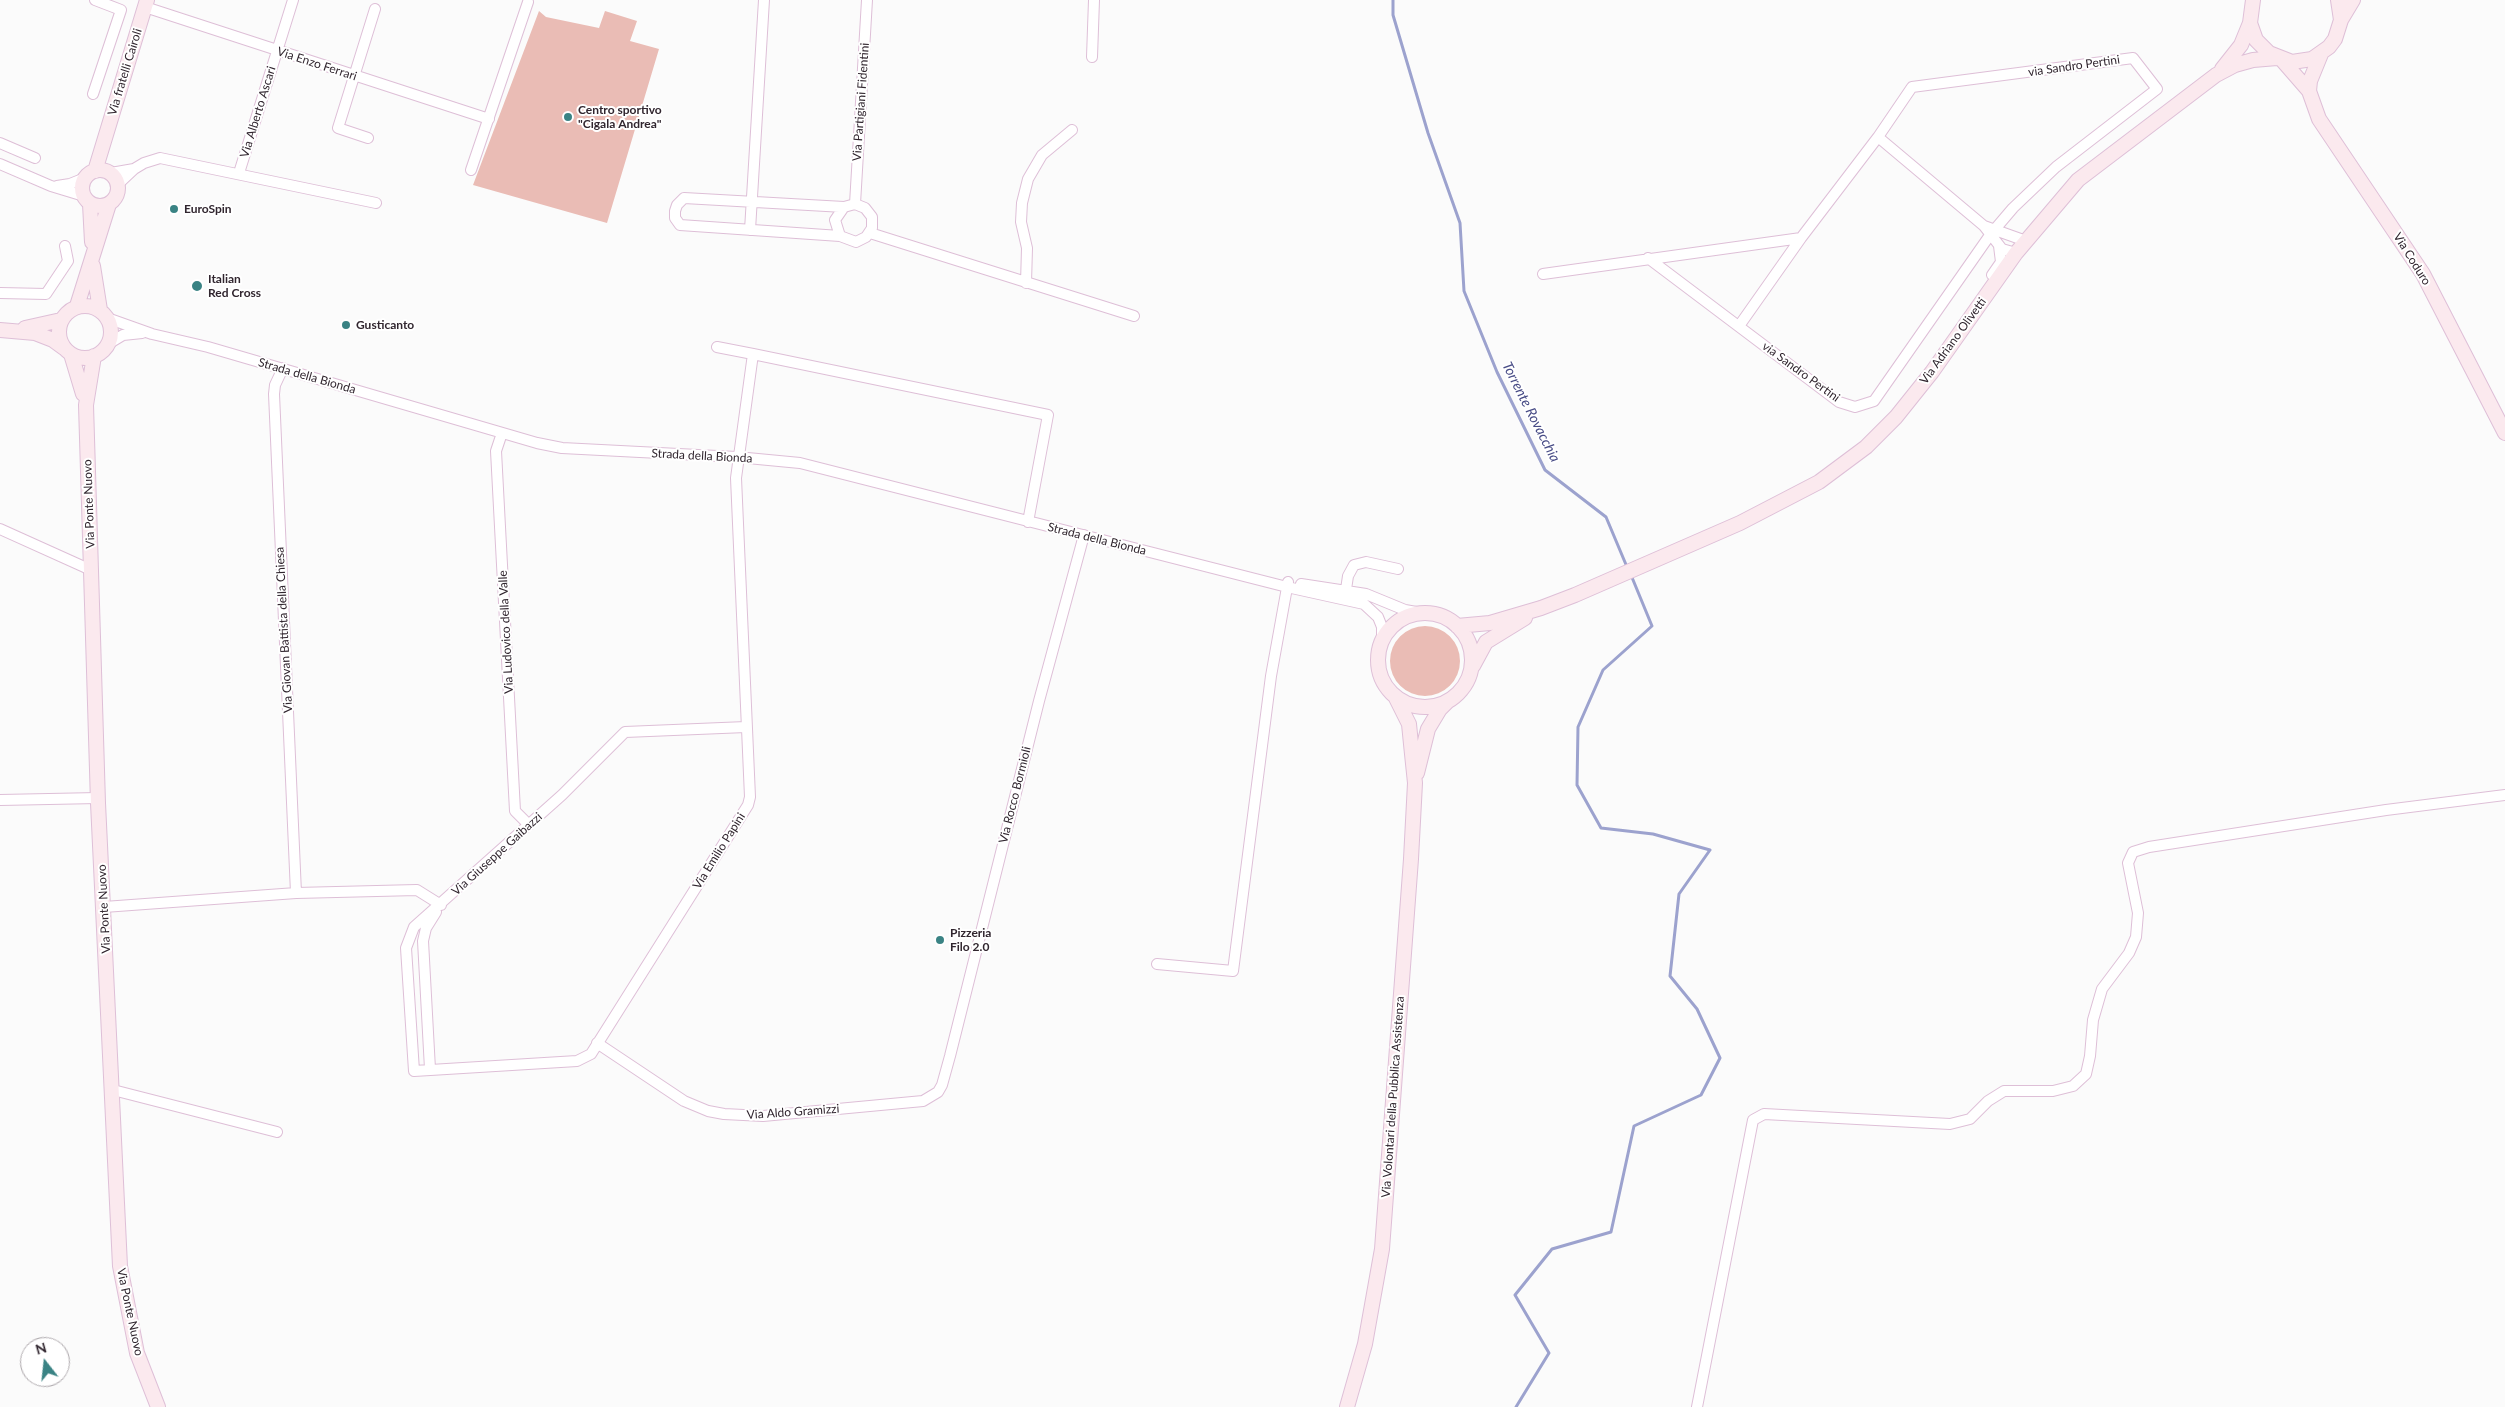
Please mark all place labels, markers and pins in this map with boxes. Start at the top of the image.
place label: Centro sportivo "Cigala Andrea" [578,103,662,131]
marker: Centro sportivo "Cigala Andrea" [562,111,574,123]
place label: EuroSpin [184,202,232,216]
marker: EuroSpin [168,203,180,215]
place label: Italian Red Cross [208,272,261,300]
marker: Italian Red Cross [190,279,204,293]
place label: Gusticanto [356,318,414,332]
marker: Gusticanto [340,319,352,331]
place label: Pizzeria Filo 2.0 [950,926,991,954]
marker: Pizzeria Filo 2.0 [934,934,946,946]

